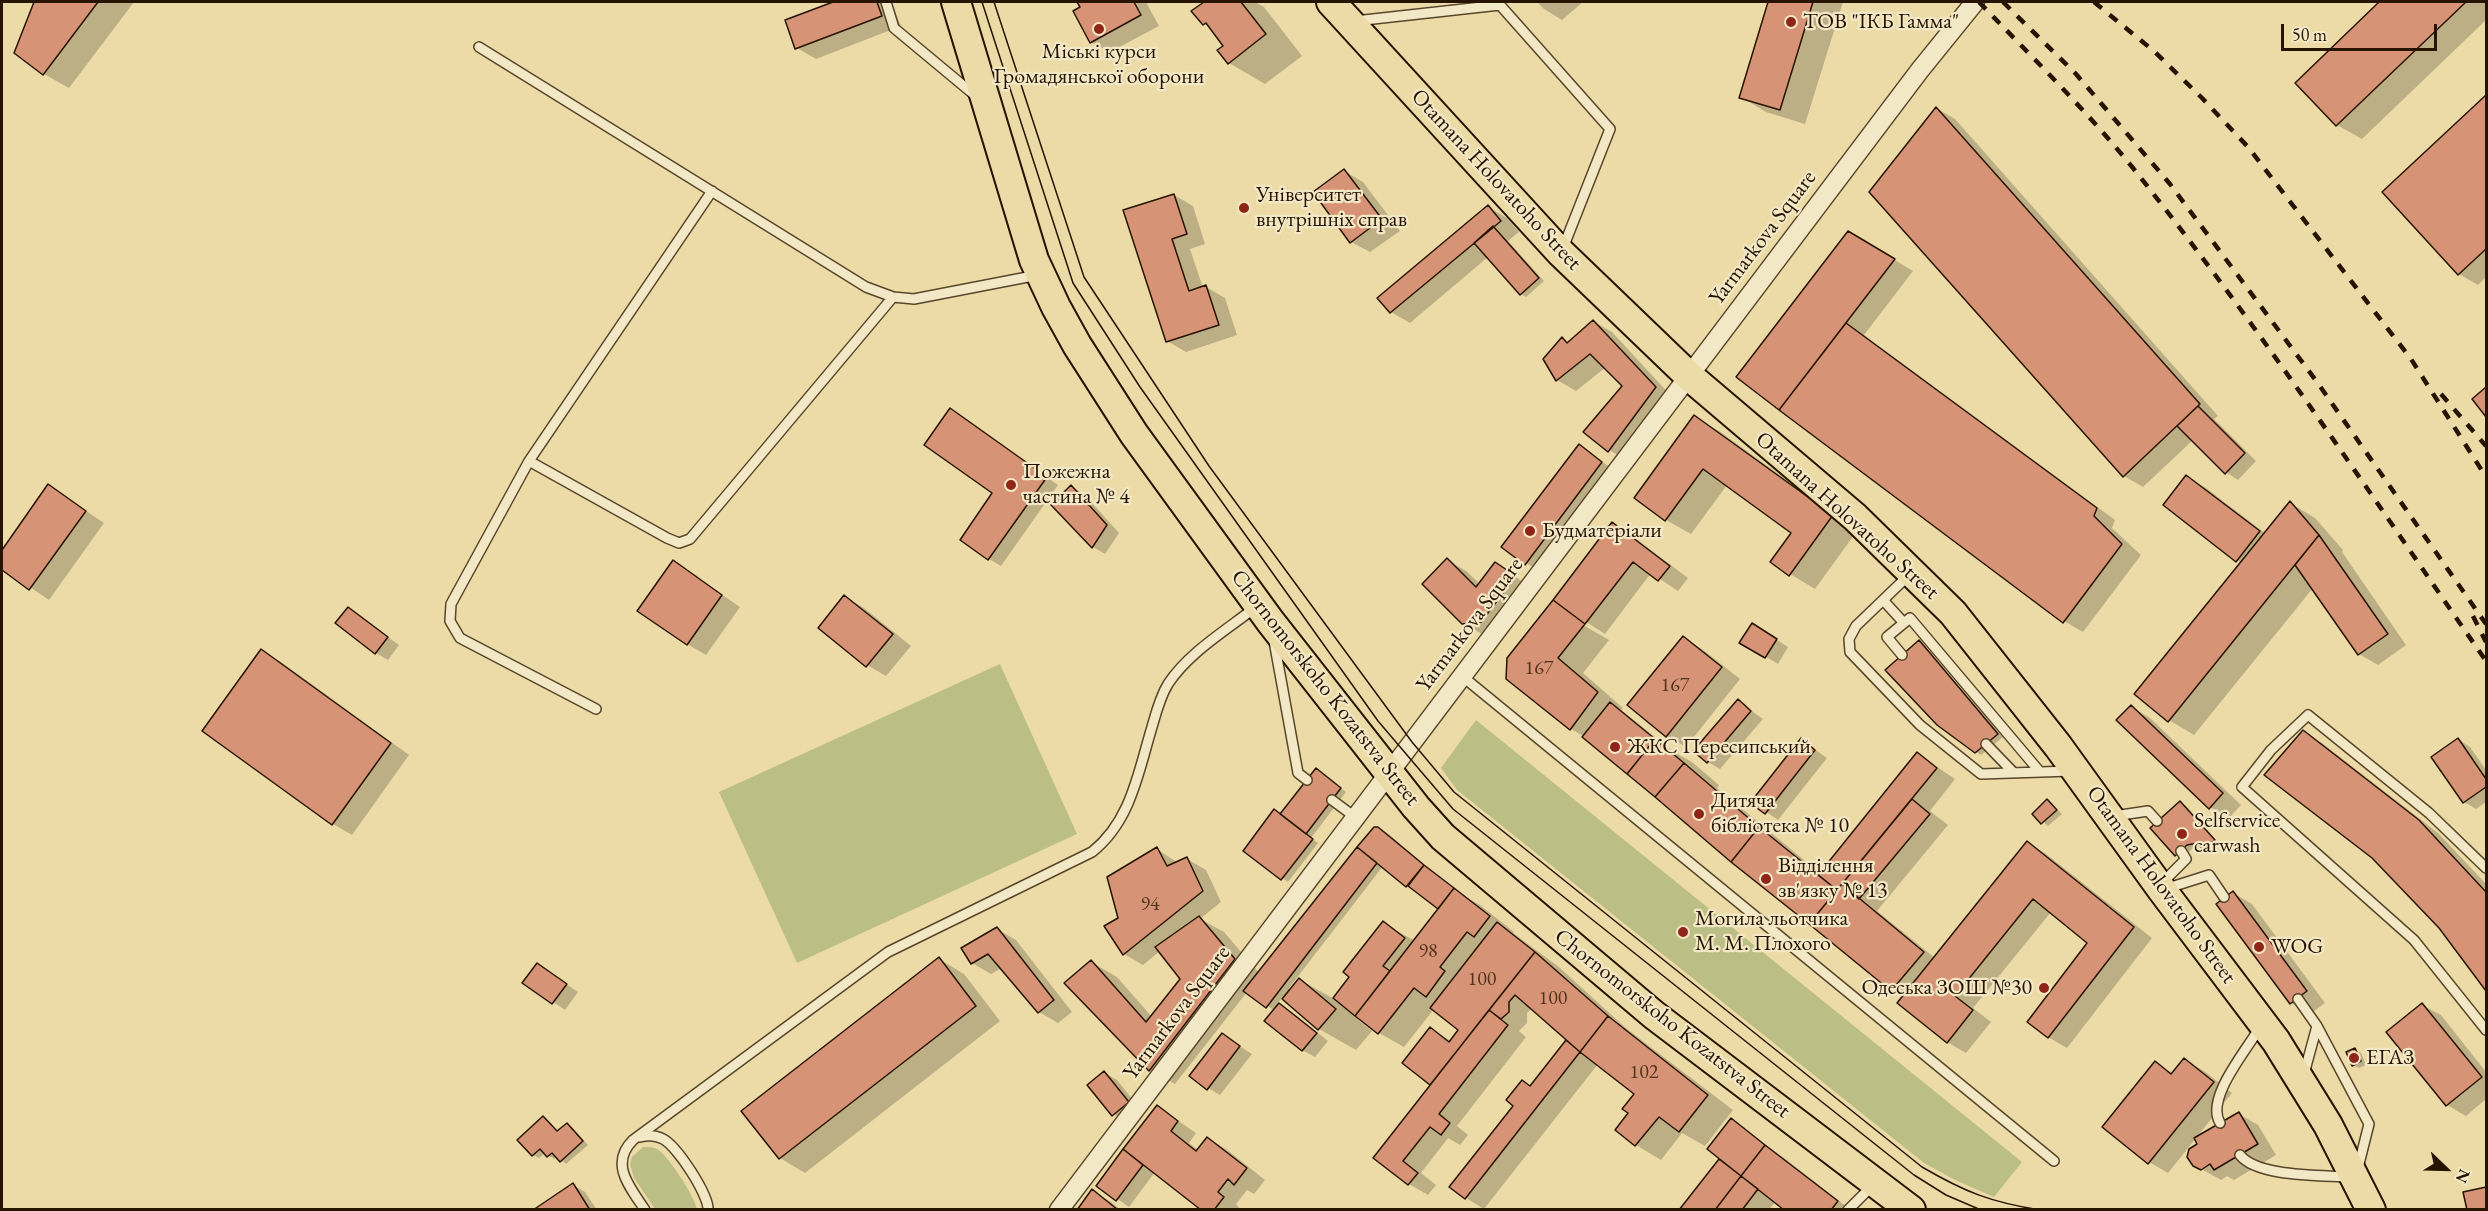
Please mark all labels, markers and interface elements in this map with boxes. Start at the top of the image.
place label: ТОВ "ІКБ Гамма" [1803,9,1959,35]
scale bar [2284,12,2440,50]
marker: ТОВ "ІКБ Гамма" [1784,15,1798,29]
marker: Міські курси Громадянської оборони [1092,22,1106,36]
text: 50 m [2292,23,2327,46]
place label: Міські курси Громадянської оборони [994,39,1204,90]
street label: Otamana Holovatoho Street [1405,84,1587,276]
street label: Yarmarkova Square [1704,166,1822,310]
place label: Університет внутрішніх справ [1256,182,1407,234]
marker: Університет внутрішніх справ [1237,201,1251,215]
street label: Otamana Holovatoho Street [1750,427,1944,605]
place label: Пожежна частина № 4 [1023,459,1130,511]
marker: Пожежна частина № 4 [1004,478,1018,492]
place label: Будматеріали [1542,518,1662,544]
marker: Будматеріали [1523,524,1537,538]
street label: Yarmarkova Square [1411,553,1529,697]
street label: Chornomorskoho Kozatstva Street [1225,565,1425,811]
house number: 167 [1525,657,1553,681]
house number: 167 [1661,674,1689,698]
place label: ЖКС Пересипський [1627,734,1811,760]
marker: ЖКС Пересипський [1608,740,1622,754]
street label: Otamana Holovatoho Street [2080,781,2242,989]
place label: Дитяча бібліотека № 10 [1711,788,1849,840]
marker: Дитяча бібліотека № 10 [1692,807,1706,821]
place label: Selfservice carwash [2194,808,2280,860]
marker: Selfservice carwash [2175,827,2189,841]
place label: Відділення зв'язку № 13 [1778,853,1888,904]
marker: Відділення зв'язку № 13 [1759,872,1773,886]
house number: 94 [1140,893,1160,917]
place label: Могила льотчика М. М. Плохого [1695,906,1848,957]
street label: Chornomorskoho Kozatstva Street [1549,924,1795,1124]
marker: Могила льотчика М. М. Плохого [1676,925,1690,939]
place label: WOG [2271,934,2323,960]
house number: 98 [1418,940,1438,964]
marker: WOG [2252,940,2266,954]
street label: Yarmarkova Square [1118,941,1236,1085]
house number: 100 [1468,968,1496,992]
place label: Одеська ЗОШ №30 [1862,975,2032,1001]
marker: Одеська ЗОШ №30 [2037,981,2051,995]
house number: 100 [1539,987,1567,1011]
place label: ЕГАЗ [2366,1045,2414,1071]
marker: ЕГАЗ [2347,1051,2361,1065]
house number: 102 [1630,1061,1658,1085]
north arrow [2416,1139,2476,1199]
text: N [2451,1166,2475,1186]

